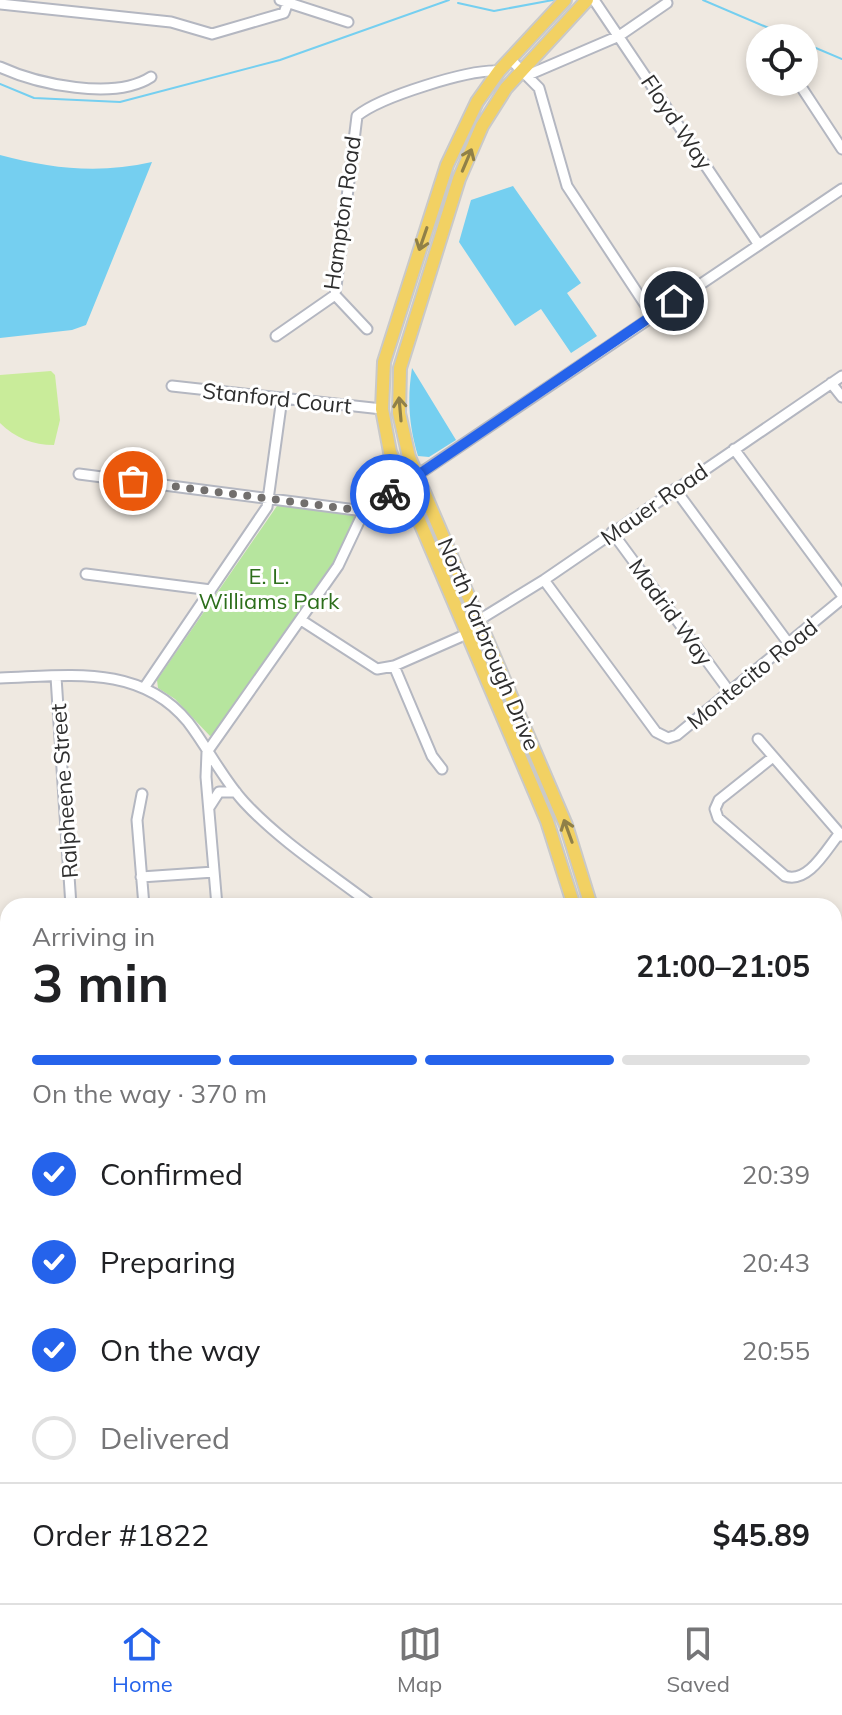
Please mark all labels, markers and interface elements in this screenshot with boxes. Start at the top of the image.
map controls [746,24,818,96]
button: locate [746,24,818,96]
street label: Floyd Way [635,69,719,175]
street label: Hampton Road [317,134,367,292]
one-way arrow [460,148,475,173]
one-way arrow [414,226,429,251]
pin [640,267,708,335]
icon: home [652,279,696,323]
street label: Stanford Court [201,376,353,420]
one-way arrow [392,396,407,423]
pin [99,447,167,515]
courier [350,454,430,534]
street label: Mauer Road [595,457,713,551]
icon: bag [111,459,155,503]
icon: bike [368,472,412,516]
street label: North Yarbrough Drive [432,534,546,754]
street label: Madrid Way [623,553,719,671]
park label: E. L. Williams Park [199,562,340,615]
street label: Montecito Road [681,613,823,735]
street label: Ralpheene Street [44,702,84,879]
one-way arrow [560,820,574,844]
text: Arriving in [32,920,155,953]
text: 21:00–21:05 [636,947,810,985]
text: 3 min [32,950,169,1015]
text: On the way · 370 m [32,1077,267,1110]
icon: check [32,1152,76,1196]
text: Confirmed [100,1155,243,1193]
text: 20:39 [742,1158,810,1191]
icon: check [32,1240,76,1284]
text: Preparing [100,1243,236,1281]
text: 20:43 [742,1246,810,1279]
icon: check [32,1328,76,1372]
text: On the way [100,1331,260,1369]
text: 20:55 [742,1334,810,1367]
text: Delivered [100,1419,230,1457]
text: Order #1822 [32,1516,209,1554]
text: $45.89 [713,1516,810,1554]
tab: Home [112,1622,173,1698]
tab: Map [397,1622,442,1698]
tab: Saved [666,1622,730,1698]

